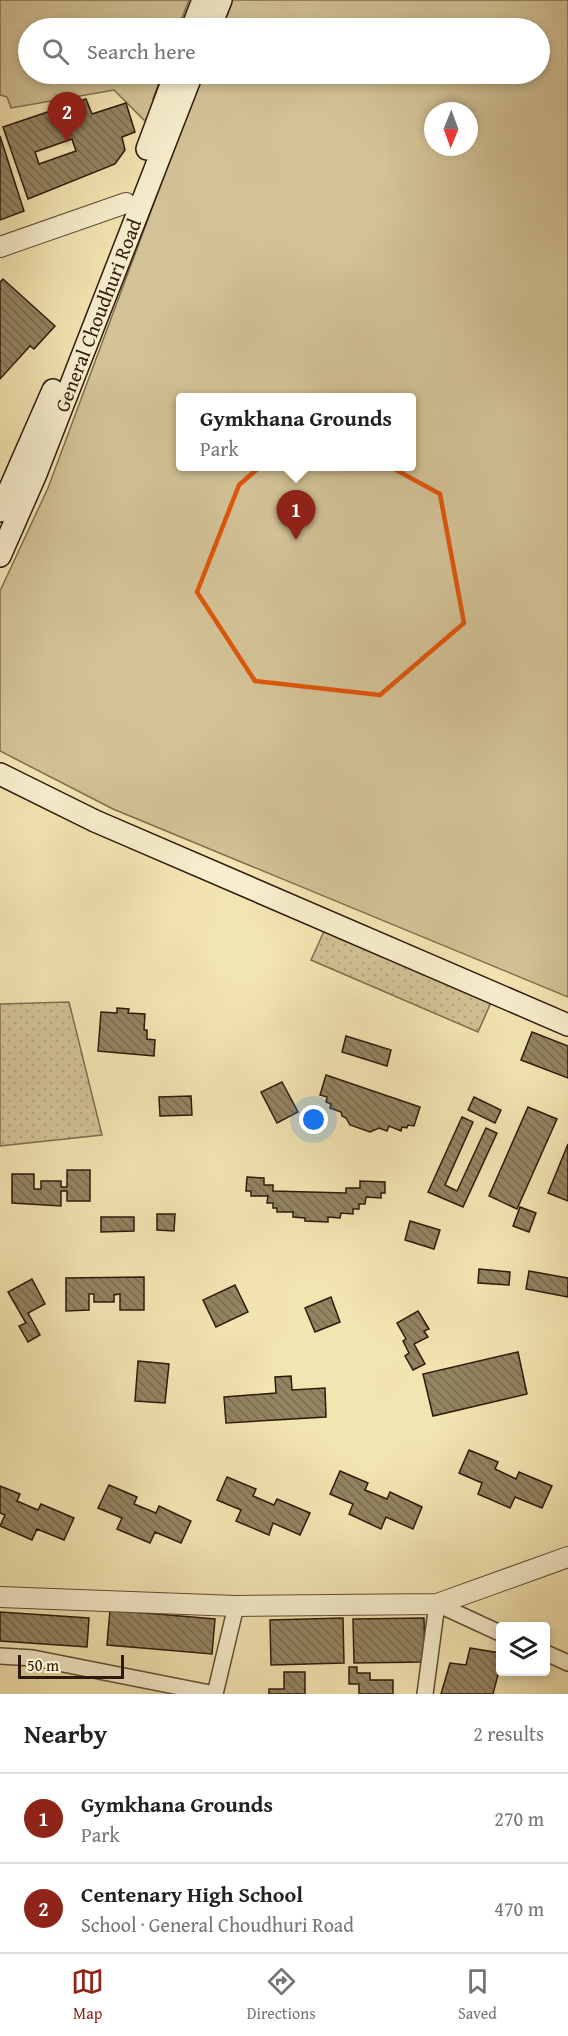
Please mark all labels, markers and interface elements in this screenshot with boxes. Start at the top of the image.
search box [18,18,550,84]
icon: search [39,35,72,68]
text: Search here [87,35,196,67]
pin: 2 [48,92,86,142]
north arrow [424,102,478,156]
street label: General Choudhuri Road [47,214,148,416]
popup [176,393,416,471]
text: Gymkhana Grounds [200,402,392,434]
text: Park [200,434,239,463]
pin: 1 [276,490,316,540]
your location [299,1105,328,1134]
map controls [496,1622,550,1676]
button: layers [496,1622,550,1676]
scale bar [18,1652,124,1680]
text: 50 m [27,1653,59,1677]
text: Nearby [24,1714,107,1753]
text: 2 results [473,1719,544,1748]
text: Gymkhana Grounds [81,1788,273,1820]
text: 1 [38,1804,49,1833]
text: 270 m [494,1804,544,1833]
text: Park [81,1820,120,1849]
text: Centenary High School [81,1878,303,1910]
text: 2 [38,1894,49,1923]
text: 470 m [494,1894,544,1923]
text: School · General Choudhuri Road [81,1910,354,1939]
tab: Map [71,1965,104,2025]
tab: Directions [247,1965,316,2025]
tab: Saved [458,1965,497,2025]

